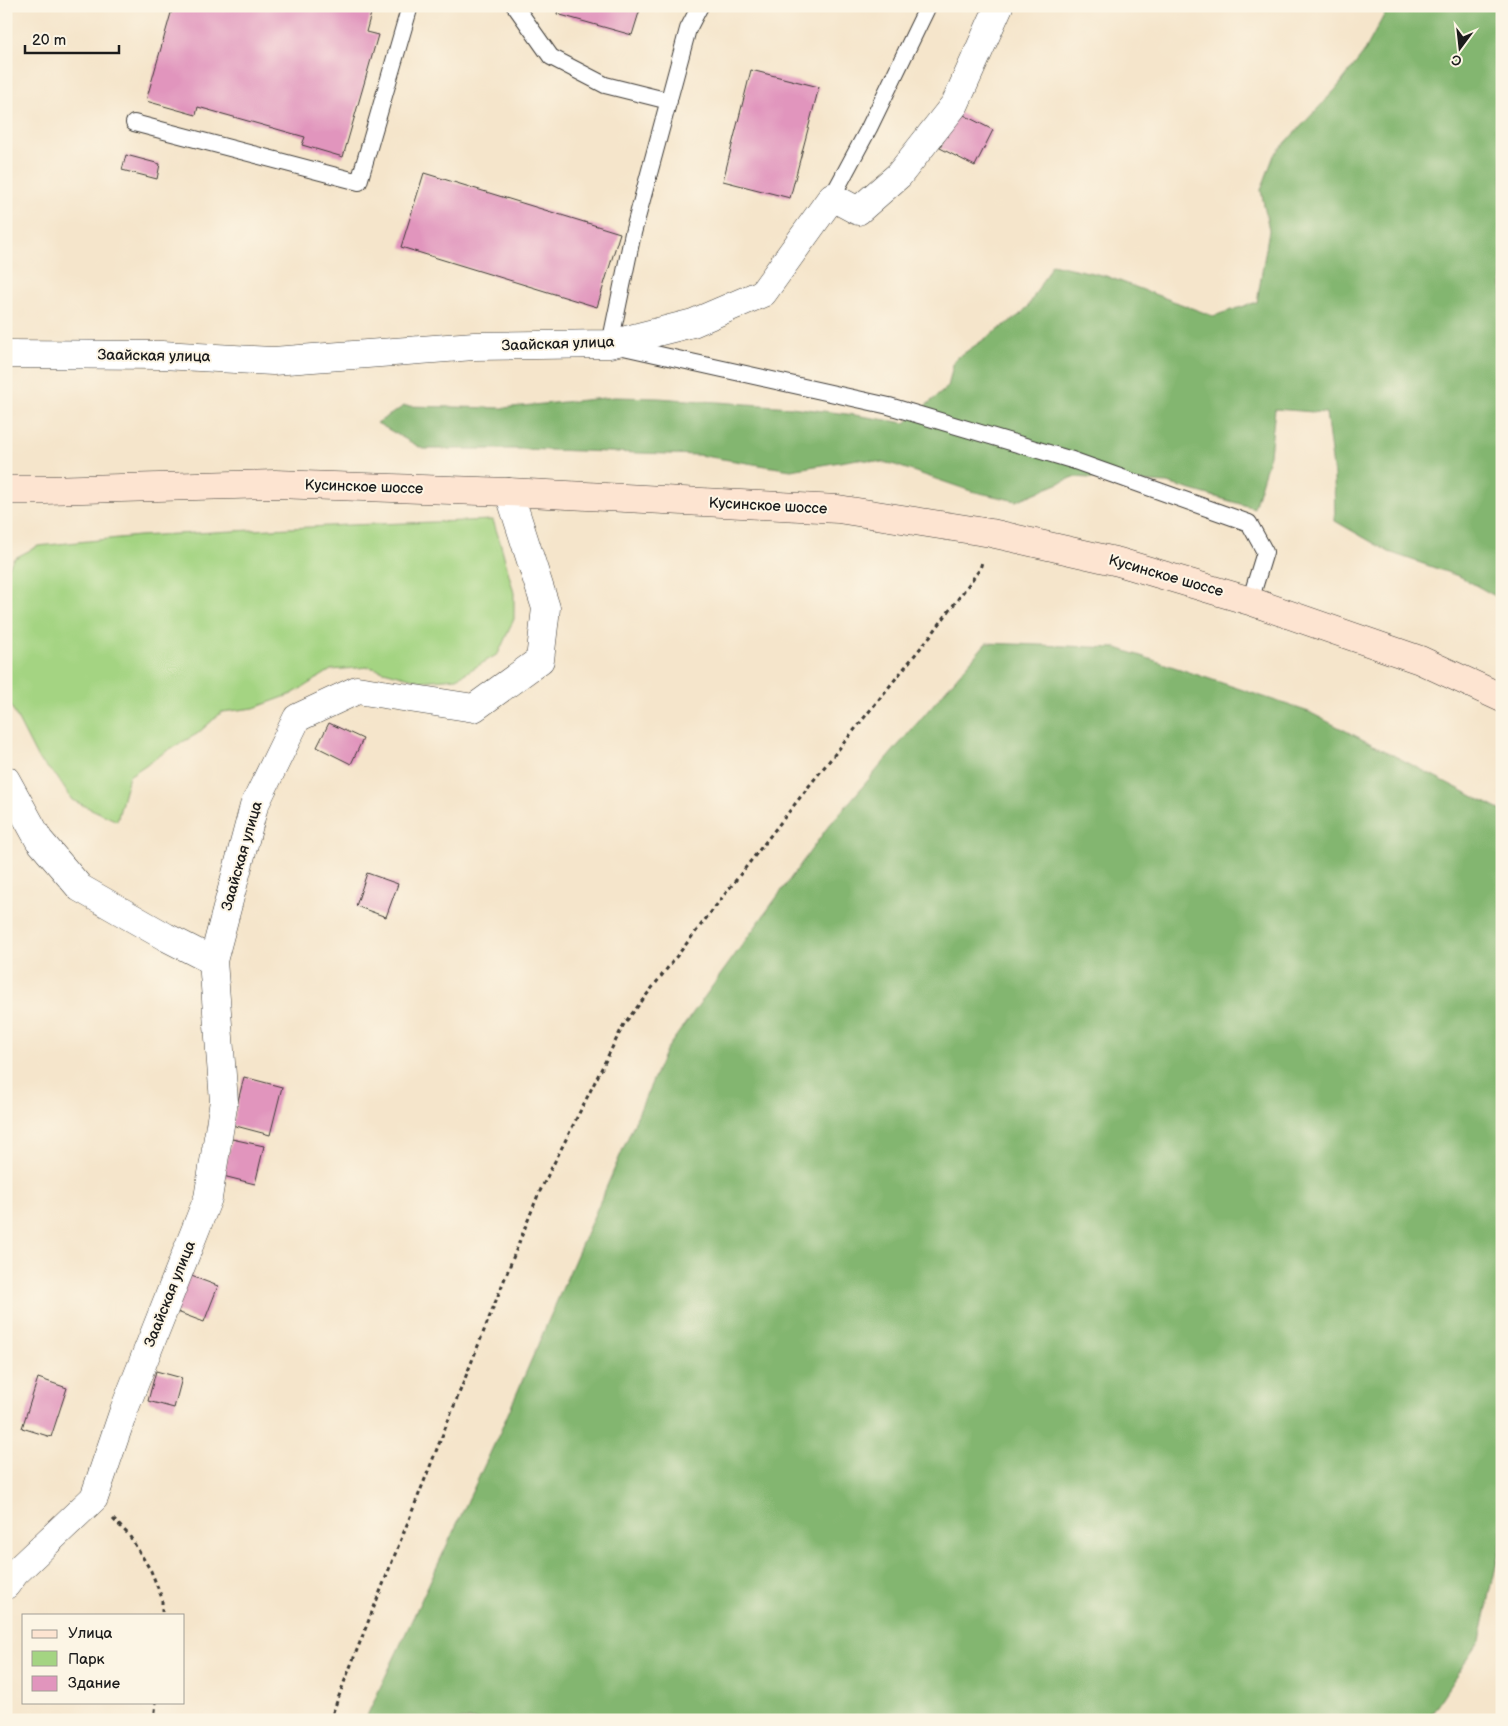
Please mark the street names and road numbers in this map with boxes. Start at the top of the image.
street label: Заайская улица [501,333,615,355]
street label: Заайская улица [97,346,211,366]
street label: Кусинское шоссе [304,475,424,499]
street label: Кусинское шоссе [708,493,828,519]
street label: Кусинское шоссе [1106,551,1226,601]
street label: Заайская улица [217,799,267,913]
street label: Заайская улица [140,1238,200,1350]

